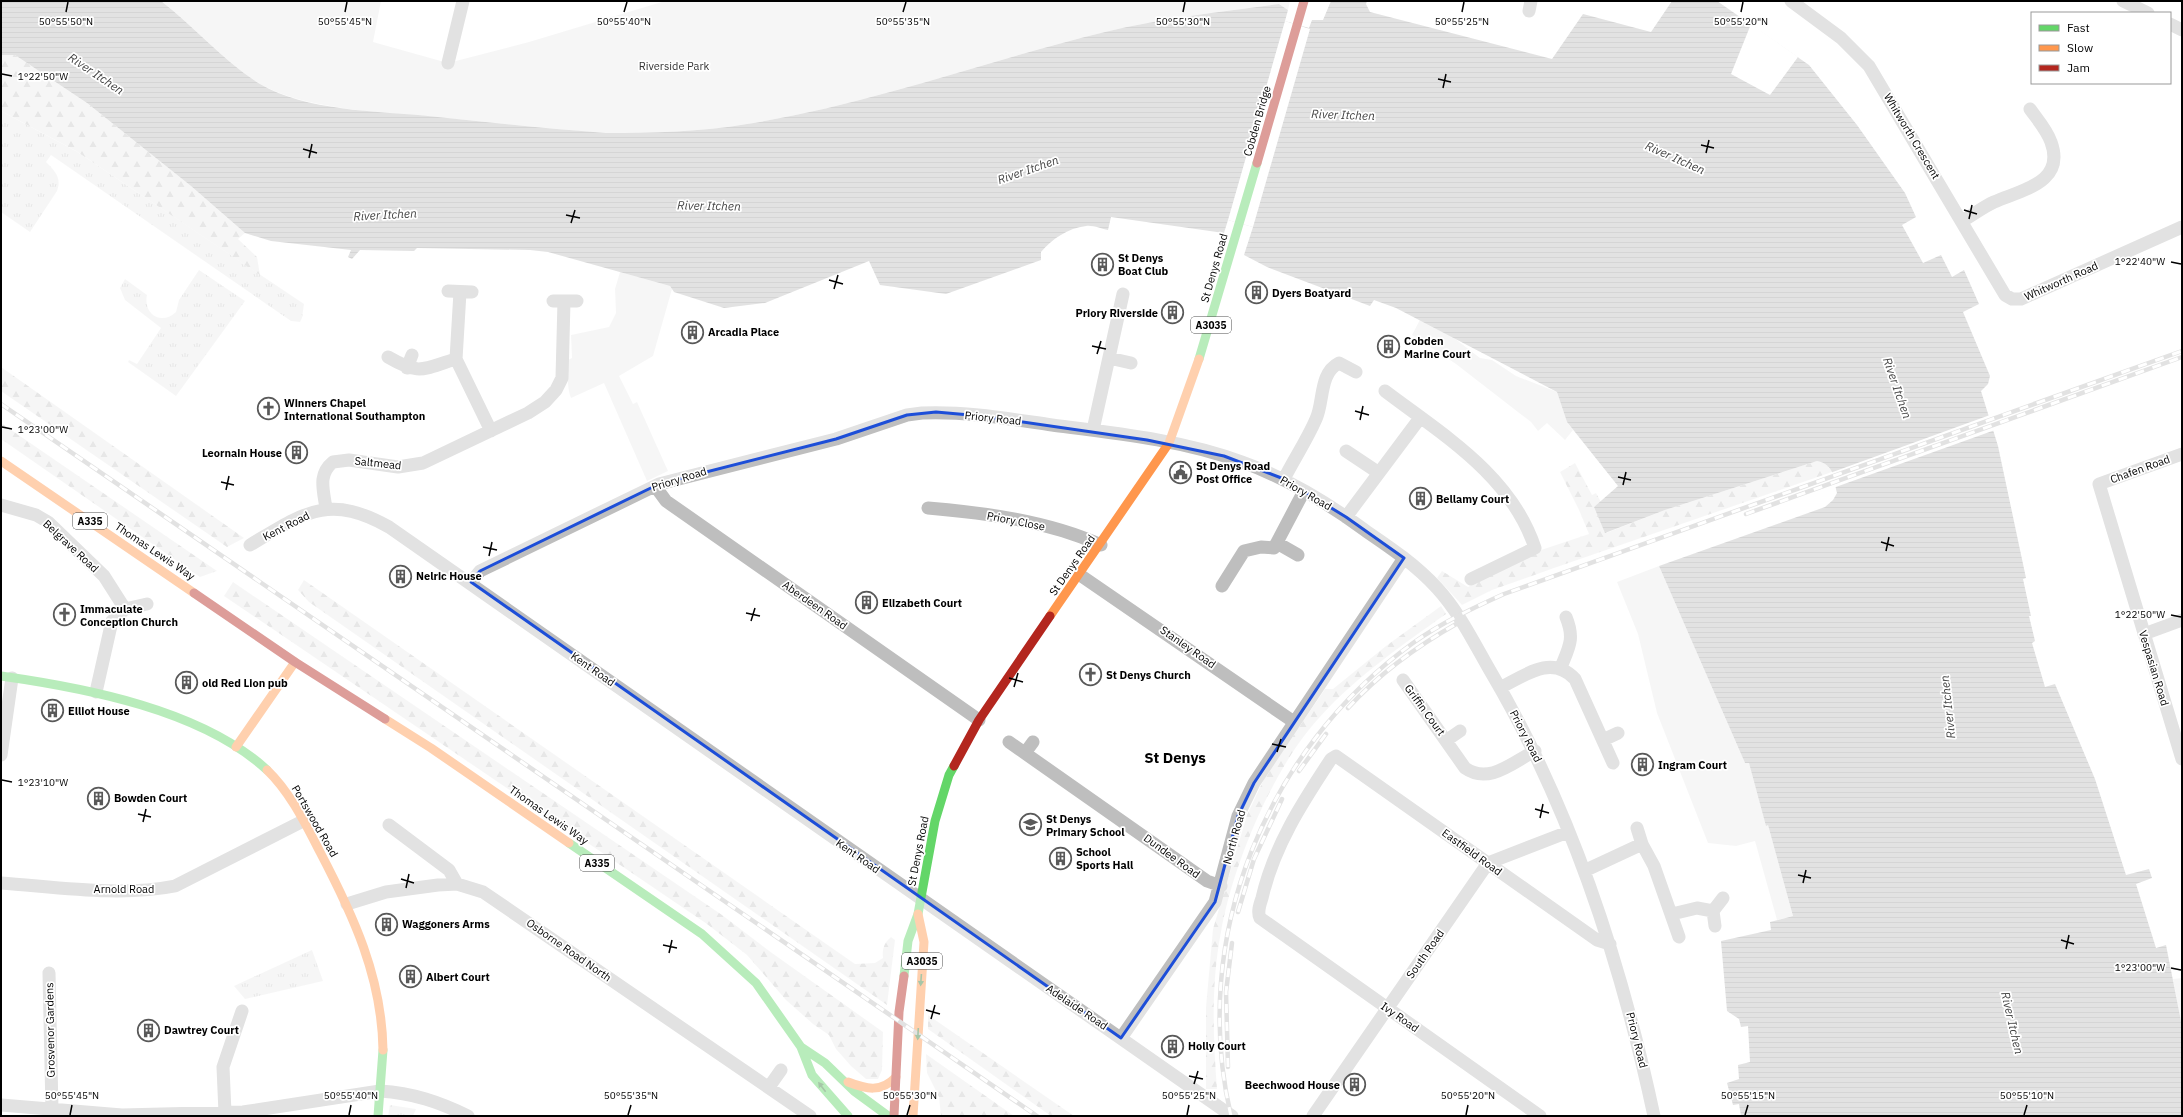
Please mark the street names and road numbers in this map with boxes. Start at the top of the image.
street label: Cobden Bridge [1240,84,1274,158]
street label: Whitworth Crescent [1881,90,1943,182]
street label: St Denys Road [1197,232,1231,304]
street label: Whitworth Road [2022,258,2100,304]
road number: A3035 [1191,317,1231,333]
street label: Priory Road [964,408,1022,428]
street label: Chafen Road [2108,452,2172,486]
street label: Saltmead [354,454,402,472]
street label: Priory Road [650,464,708,494]
street label: Priory Road [1278,473,1334,513]
street label: Kent Road [260,508,312,544]
street label: Priory Close [986,508,1046,534]
road number: A335 [73,513,107,529]
street label: Belgrave Road [40,517,102,575]
street label: Thomas Lewis Way [112,519,198,583]
street label: St Denys Road [1046,532,1098,598]
street label: Aberdeen Road [780,577,850,633]
street label: Stanley Road [1157,623,1219,671]
street label: Vespasian Road [2136,629,2172,707]
street label: Kent Road [568,649,618,689]
street label: Griffin Court [1402,682,1448,739]
street label: Priory Road [1507,707,1545,765]
street label: Thomas Lewis Way [507,782,592,848]
street label: Portswood Road [289,783,341,859]
street label: North Road [1220,808,1248,866]
street label: St Denys Road [904,815,932,887]
street label: Eastfield Road [1439,826,1505,878]
street label: Dundee Road [1141,831,1203,881]
street label: Kent Road [833,836,883,876]
road number: A335 [580,855,614,871]
street label: Arnold Road [94,882,154,896]
street label: Osborne Road North [524,915,614,985]
street label: South Road [1403,927,1447,981]
road number: A3035 [902,953,942,969]
street label: Adelaide Road [1043,981,1111,1033]
street label: Grosvenor Gardens [42,982,58,1078]
street label: Ivy Road [1378,999,1422,1035]
street label: Priory Road [1623,1011,1651,1069]

